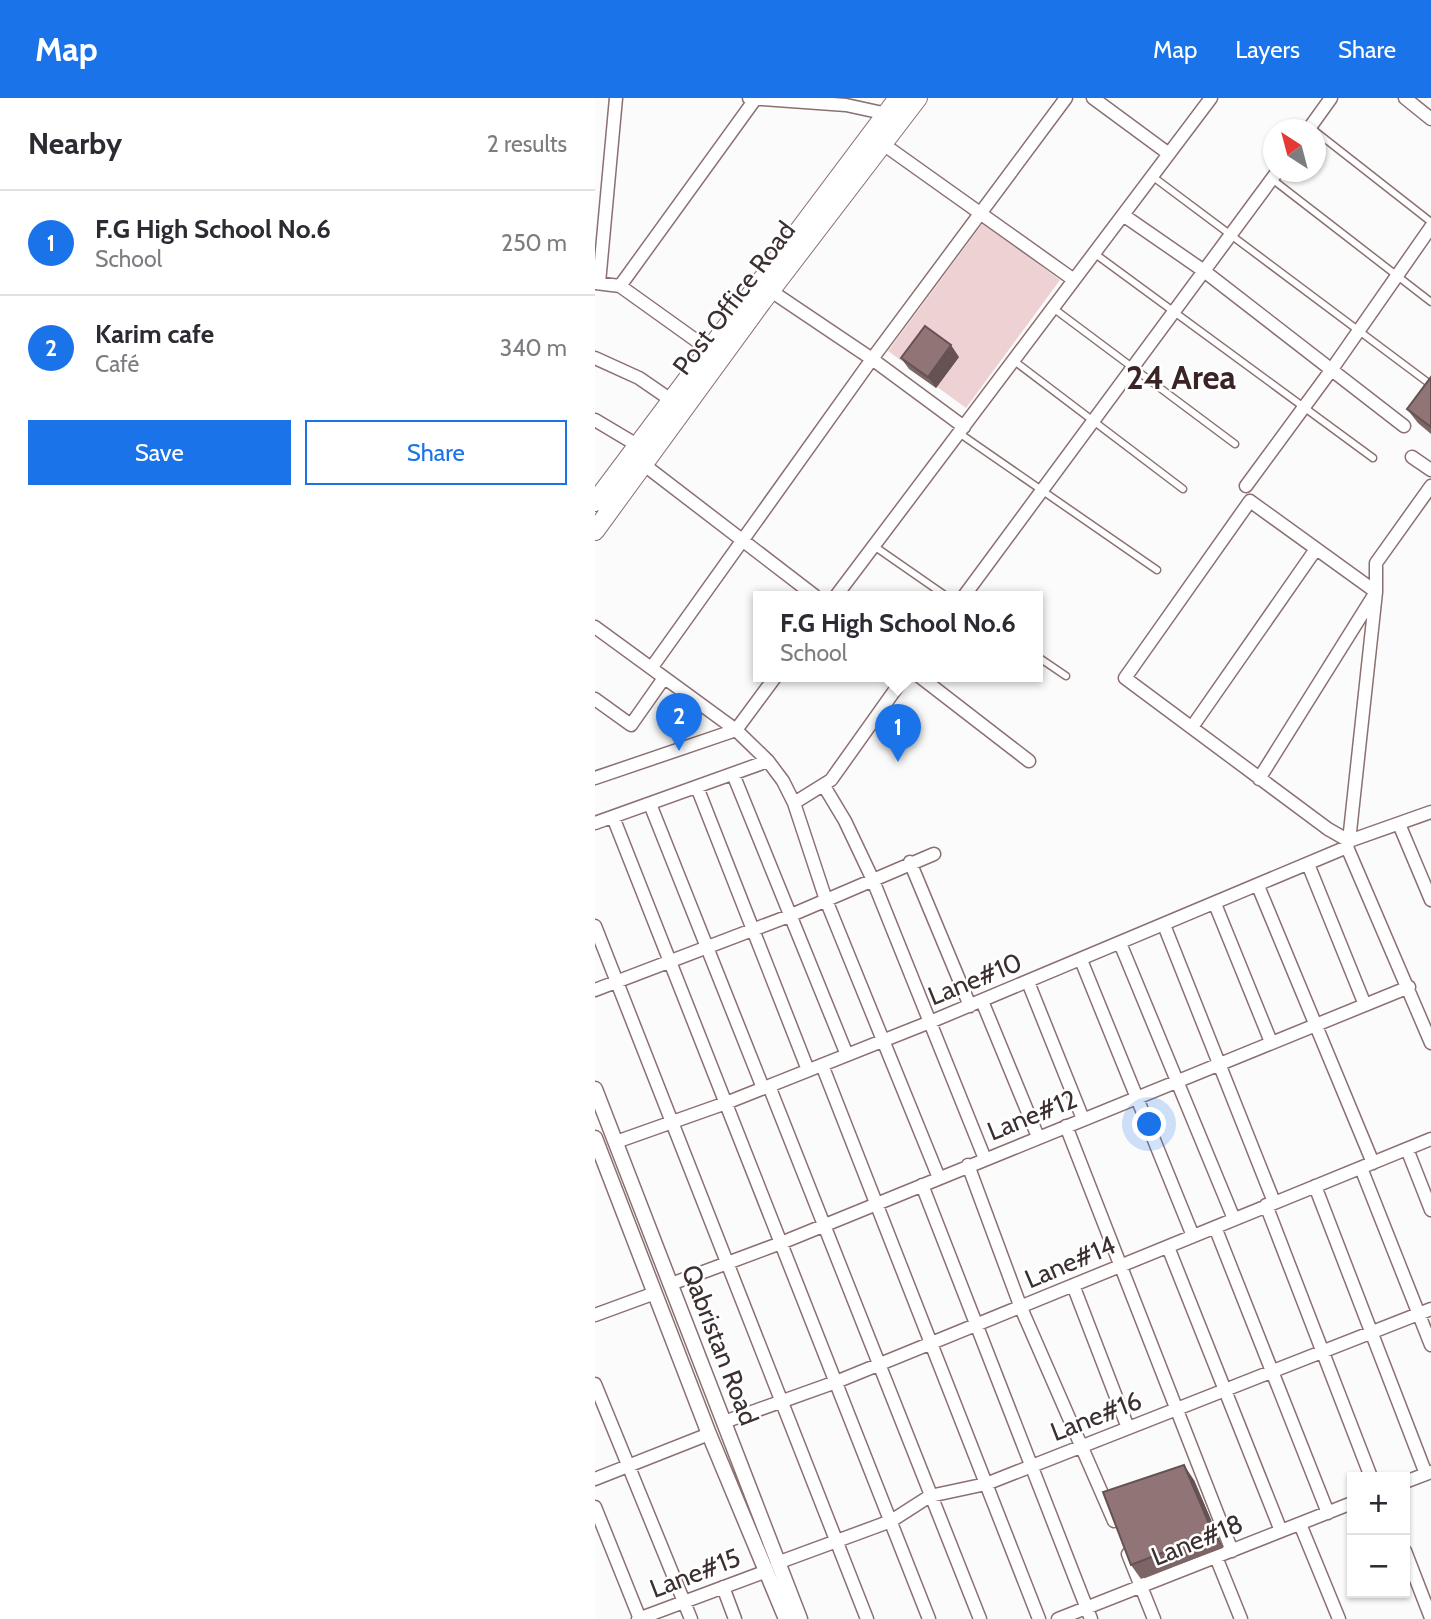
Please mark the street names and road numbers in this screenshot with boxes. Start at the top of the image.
street label: Post Office Road [666,215,802,381]
street label: Lane#10 [923,946,1027,1012]
street label: Lane#12 [983,1083,1081,1147]
street label: Lane#14 [1020,1229,1120,1295]
street label: Qabristan Road [675,1260,765,1430]
street label: Lane#16 [1046,1384,1146,1448]
street label: Lane#18 [1147,1507,1247,1573]
street label: Lane#15 [645,1541,745,1605]

